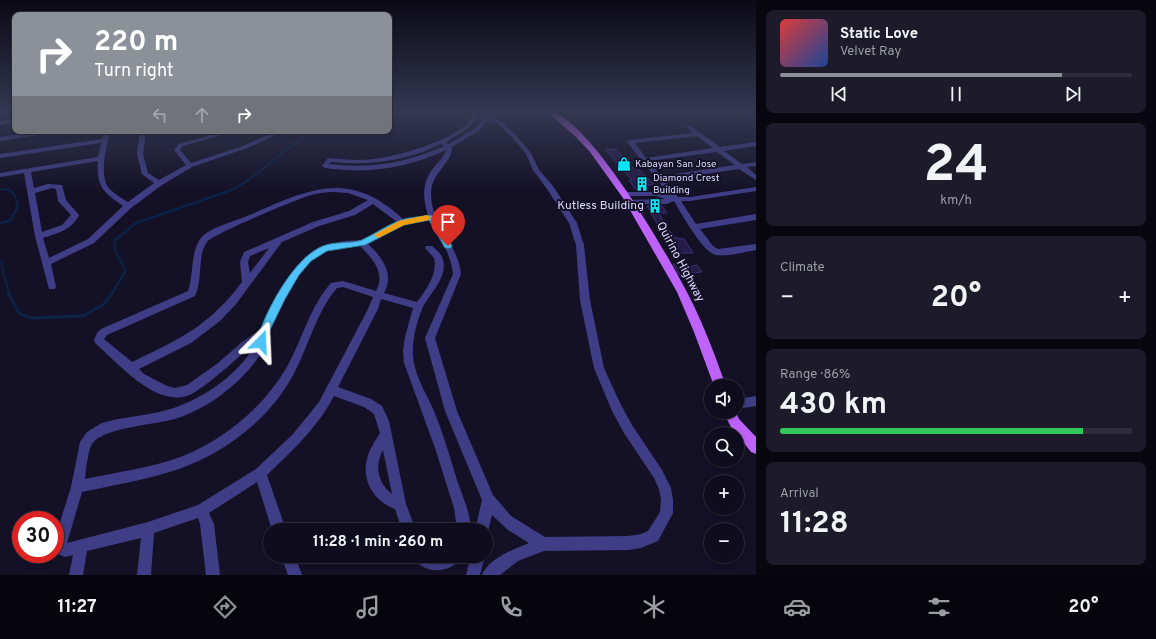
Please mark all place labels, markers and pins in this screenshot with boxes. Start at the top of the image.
shop icon: Kabayan San Jose [616,156,632,172]
place label: Kabayan San Jose [635,158,716,171]
place label: Diamond Crest Building [653,172,720,197]
building icon: Diamond Crest Building [634,176,650,192]
place label: Kutless Building [557,198,644,214]
building icon: Kutless Building [647,198,663,214]
pin [431,205,465,246]

